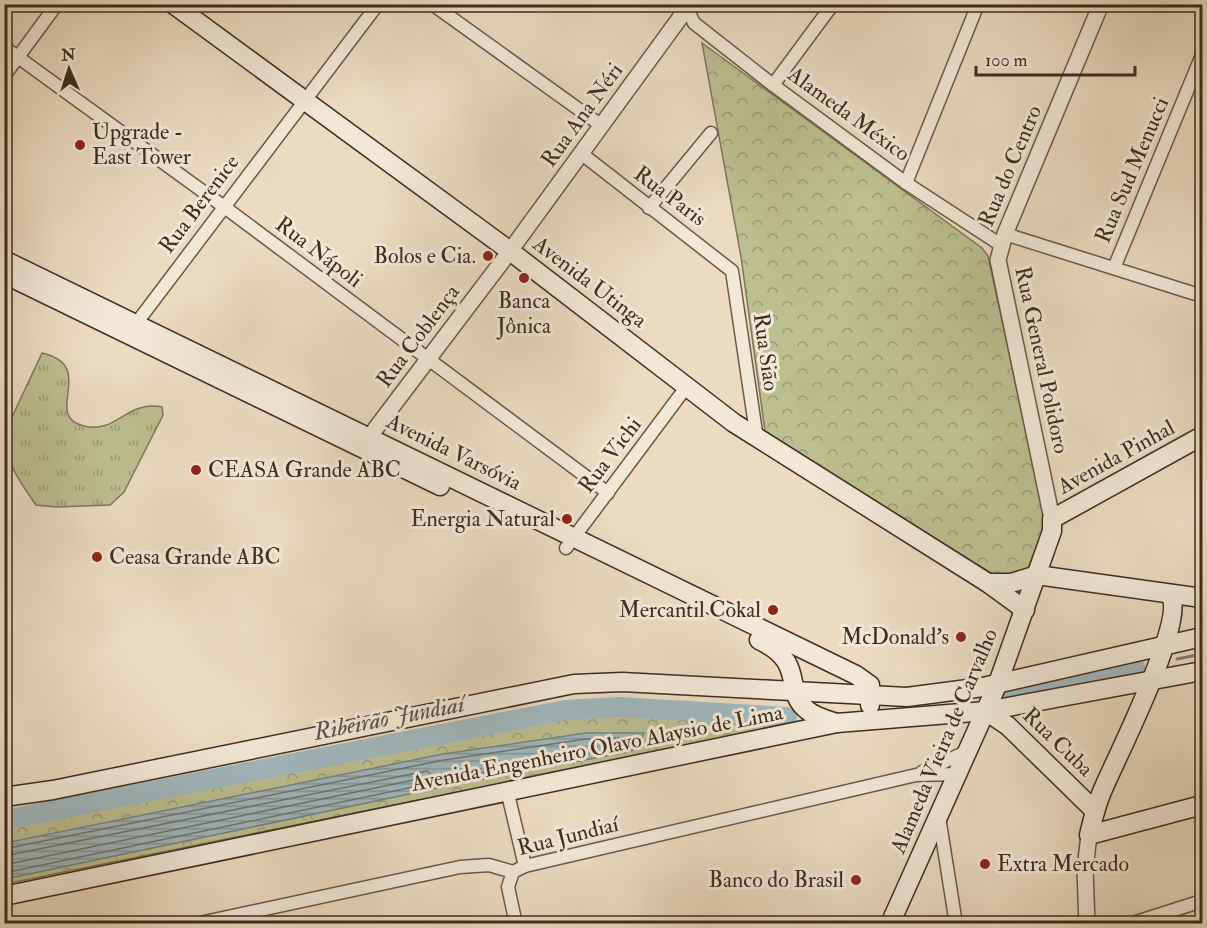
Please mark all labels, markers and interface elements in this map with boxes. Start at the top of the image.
north arrow [39,39,99,99]
scale bar [976,39,1135,77]
text: N [60,45,77,65]
text: 100 m [985,49,1028,72]
street label: Rua Ana Néri [535,57,629,173]
street label: Alameda México [782,60,916,168]
street label: Rua Sud Menucci [1089,93,1175,247]
street label: Rua do Centro [972,101,1048,231]
place label: Upgrade - East Tower [92,118,192,171]
marker: Upgrade - East Tower [73,138,87,152]
street label: Rua Berenice [153,149,245,259]
street label: Rua Paris [628,160,712,232]
street label: Rua Nápoli [269,210,368,295]
street label: Avenida Utinga [527,229,653,335]
place label: Bolos e Cia. [373,242,476,270]
marker: Bolos e Cia. [481,249,495,263]
street label: Rua General Polidoro [1008,264,1076,456]
marker: Banca Jônica [517,271,531,285]
street label: Rua Coblença [370,278,466,393]
place label: Banca Jônica [496,287,552,340]
street label: Rua Sião [747,311,785,393]
street label: Avenida Varsóvia [381,407,527,497]
street label: Rua Vichi [572,411,648,499]
street label: Avenida Pinhal [1052,413,1180,501]
place label: CEASA Grande ABC [208,456,401,484]
marker: CEASA Grande ABC [189,463,203,477]
place label: Energia Natural [411,505,555,533]
marker: Energia Natural [560,512,574,526]
place label: Ceasa Grande ABC [109,543,281,571]
marker: Ceasa Grande ABC [90,550,104,564]
place label: Mercantil Cokal [619,596,761,624]
marker: Mercantil Cokal [766,603,780,617]
place label: McDonald's [841,623,949,651]
street label: Alameda Vieira de Carvalho [883,624,1004,859]
marker: McDonald's [954,630,968,644]
water label: Ribeirão Jundiaí [310,688,470,748]
street label: Avenida Engenheiro Olavo Alaysio de Lima [408,698,786,798]
street label: Rua Cuba [1017,701,1100,783]
street label: Rua Jundiaí [514,809,624,862]
place label: Extra Mercado [997,850,1129,878]
marker: Extra Mercado [978,857,992,871]
place label: Banco do Brasil [709,866,844,894]
marker: Banco do Brasil [849,873,863,887]

